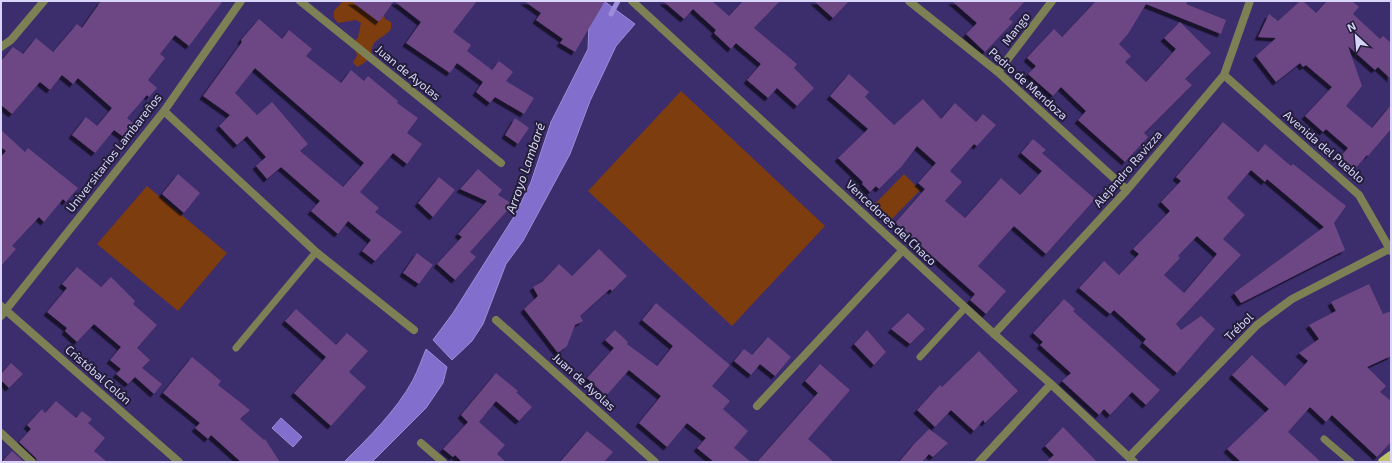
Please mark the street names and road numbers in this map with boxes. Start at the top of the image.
street label: Mango [998,9,1032,48]
street label: Juan de Ayolas [373,42,444,103]
street label: Pedro de Mendoza [987,44,1071,122]
street label: Universitarios Lambareños [63,90,164,215]
street label: Avenida del Pueblo [1281,107,1368,185]
street label: Alejandro Ravizza [1090,127,1165,210]
street label: Vencedores del Chaco [844,177,940,268]
street label: Trébol [1221,309,1256,343]
street label: Cristóbal Colón [63,342,134,407]
street label: Juan de Ayolas [550,349,619,413]

